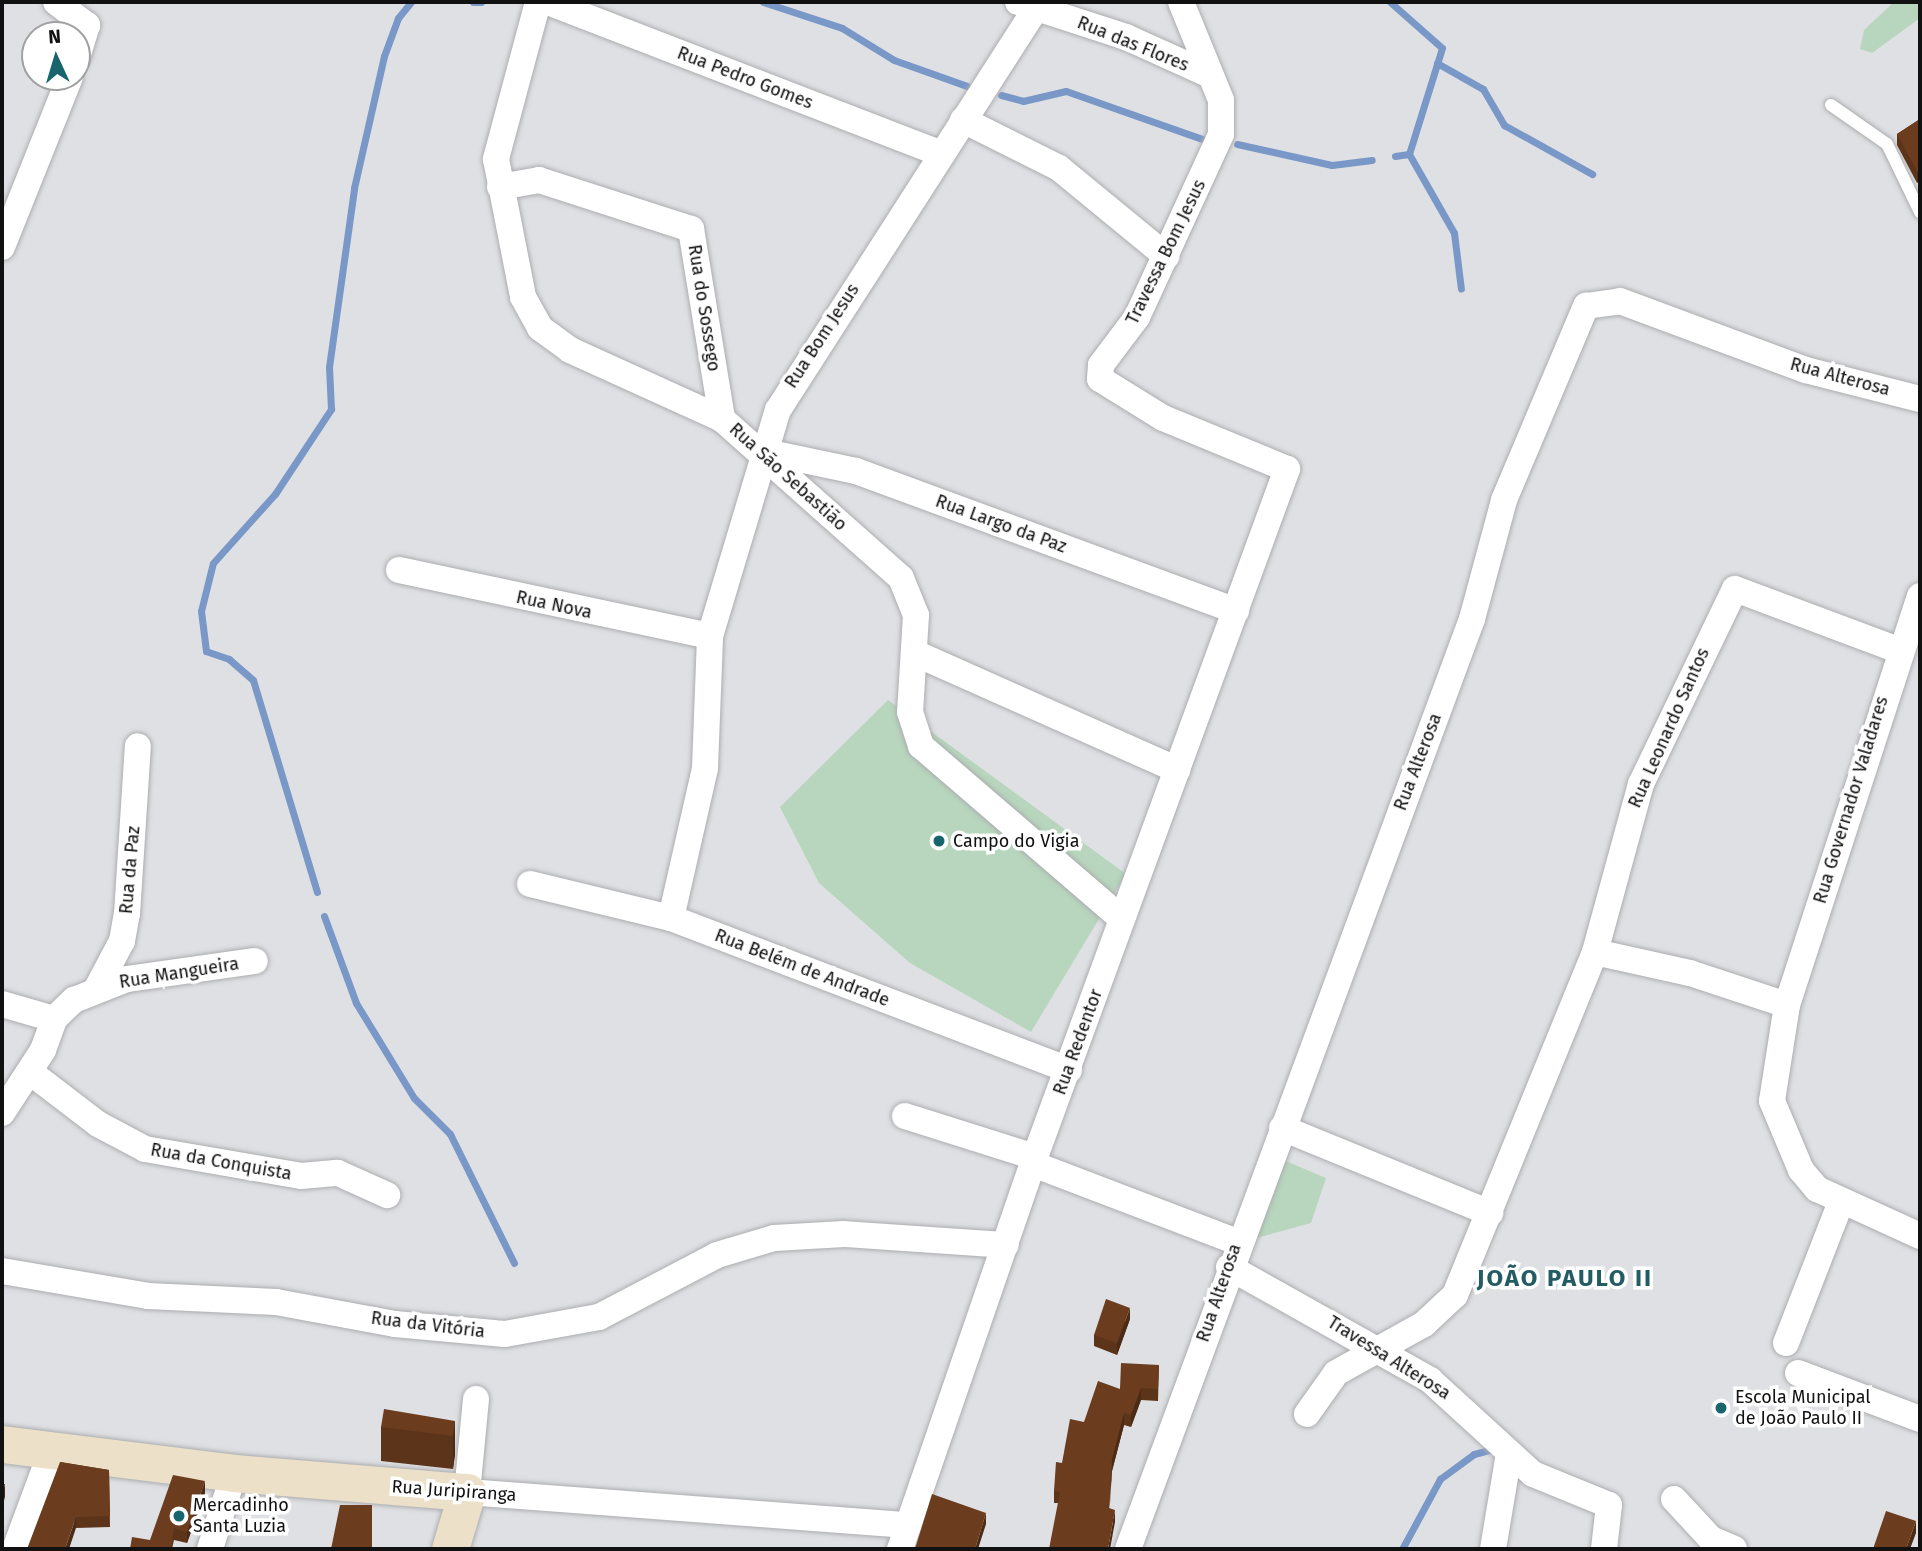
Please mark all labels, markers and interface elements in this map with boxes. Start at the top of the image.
street label: Rua das Flores [1074,12,1192,76]
north arrow [21,21,91,91]
text: N [48,25,62,48]
street label: Rua Pedro Gomes [674,42,816,114]
street label: Travessa Bom Jesus [1122,176,1210,328]
street label: Rua do Sossego [683,243,725,373]
street label: Rua Bom Jesus [780,280,864,392]
street label: Rua Alterosa [1788,353,1892,401]
street label: Rua São Sebastião [725,419,851,535]
street label: Rua Largo da Paz [932,490,1070,558]
street label: Rua Nova [514,586,594,624]
street label: Rua Leonardo Santos [1624,645,1714,811]
street label: Rua Governador Valadares [1809,694,1893,906]
street label: Rua Alterosa [1390,710,1446,814]
street label: Rua da Paz [115,825,145,915]
place label: Campo do Vigia [953,830,1079,852]
marker: Campo do Vigia [931,833,947,849]
street label: Rua Belém de Andrade [712,925,892,1011]
street label: Rua Mangueira [118,953,240,993]
street label: Rua Redentor [1049,986,1107,1098]
street label: Rua da Conquista [149,1139,293,1185]
street label: Rua Alterosa [1192,1241,1246,1345]
district label: JOÃO PAULO II [1478,1265,1652,1293]
street label: Rua da Vitória [370,1307,486,1343]
street label: Travessa Alterosa [1324,1312,1454,1404]
place label: Escola Municipal de João Paulo II [1735,1387,1871,1430]
marker: Escola Municipal de João Paulo II [1713,1400,1729,1416]
street label: Rua Juripiranga [391,1476,517,1506]
place label: Mercadinho Santa Luzia [193,1495,289,1538]
marker: Mercadinho Santa Luzia [171,1508,187,1524]

